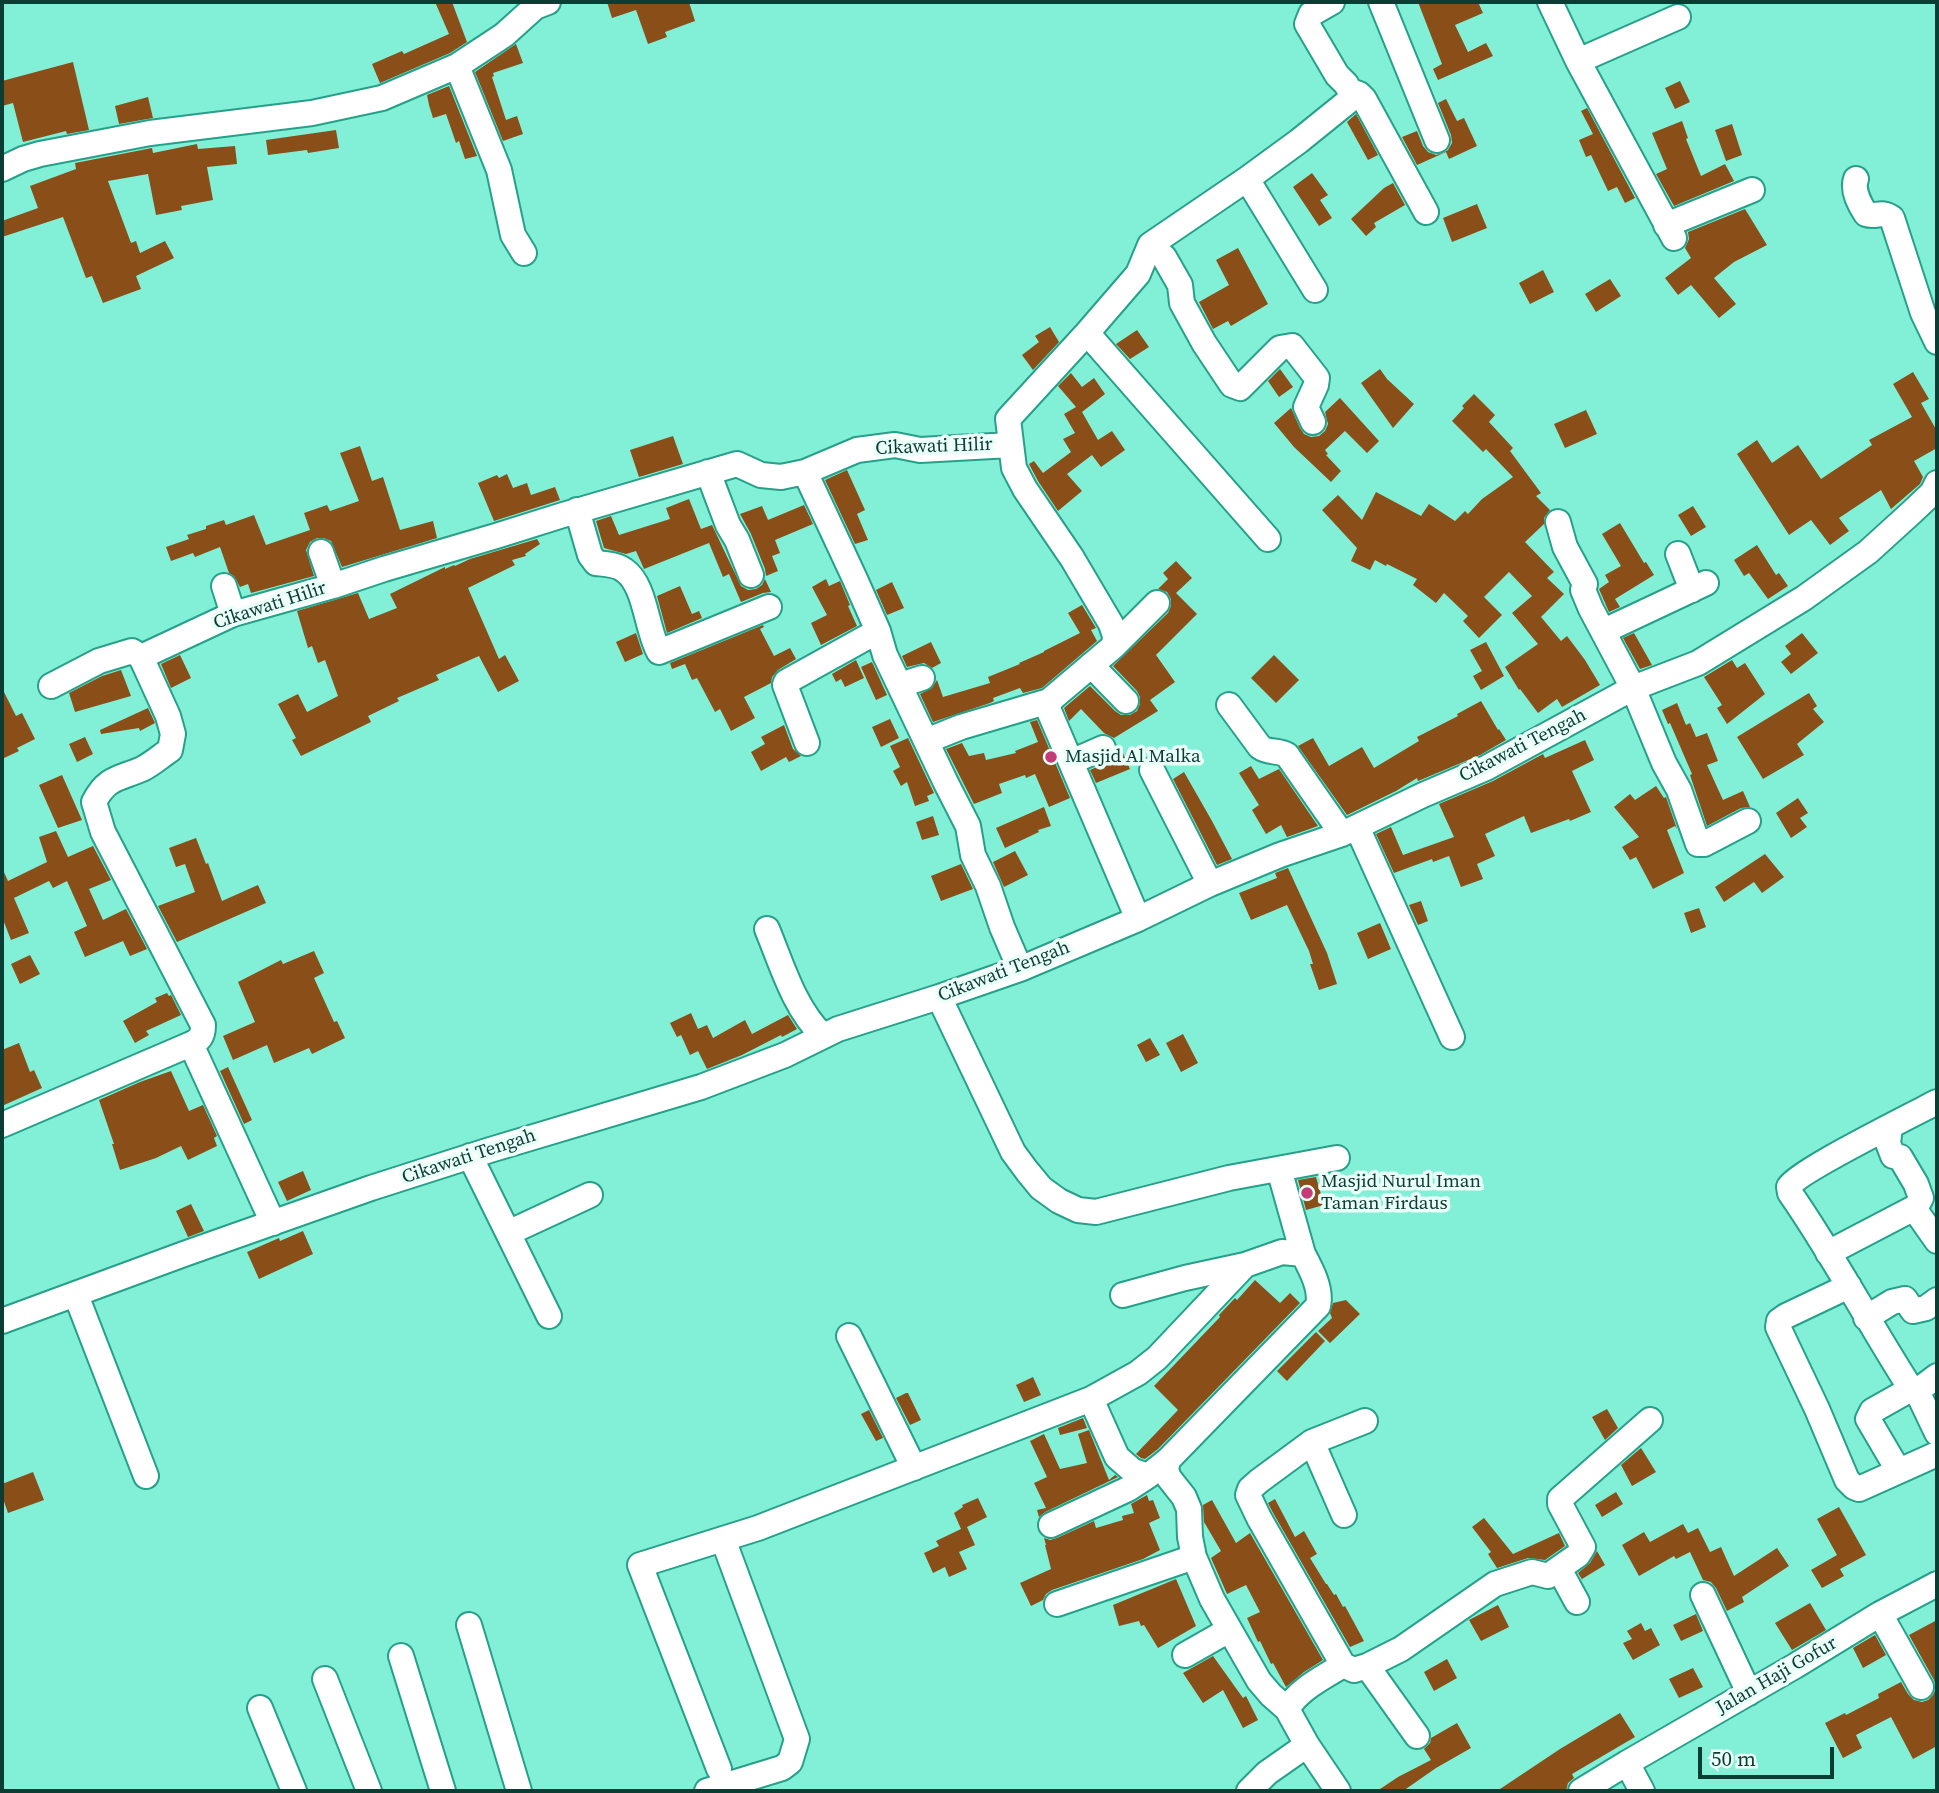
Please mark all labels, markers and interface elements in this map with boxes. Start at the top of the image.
street label: Cikawati Hilir [875,434,993,460]
street label: Cikawati Hilir [211,577,329,635]
street label: Cikawati Tengah [1456,704,1590,788]
place label: Masjid Al Malka [1065,746,1201,768]
marker: Masjid Al Malka [1043,749,1059,765]
street label: Cikawati Tengah [935,936,1073,1008]
street label: Cikawati Tengah [399,1125,539,1189]
place label: Masjid Nurul Iman Taman Firdaus [1321,1171,1481,1215]
marker: Masjid Nurul Iman Taman Firdaus [1299,1185,1315,1201]
street label: Jalan Haji Gofur [1712,1632,1842,1720]
scale bar [1701,1734,1838,1778]
text: 50 m [1711,1744,1756,1773]

